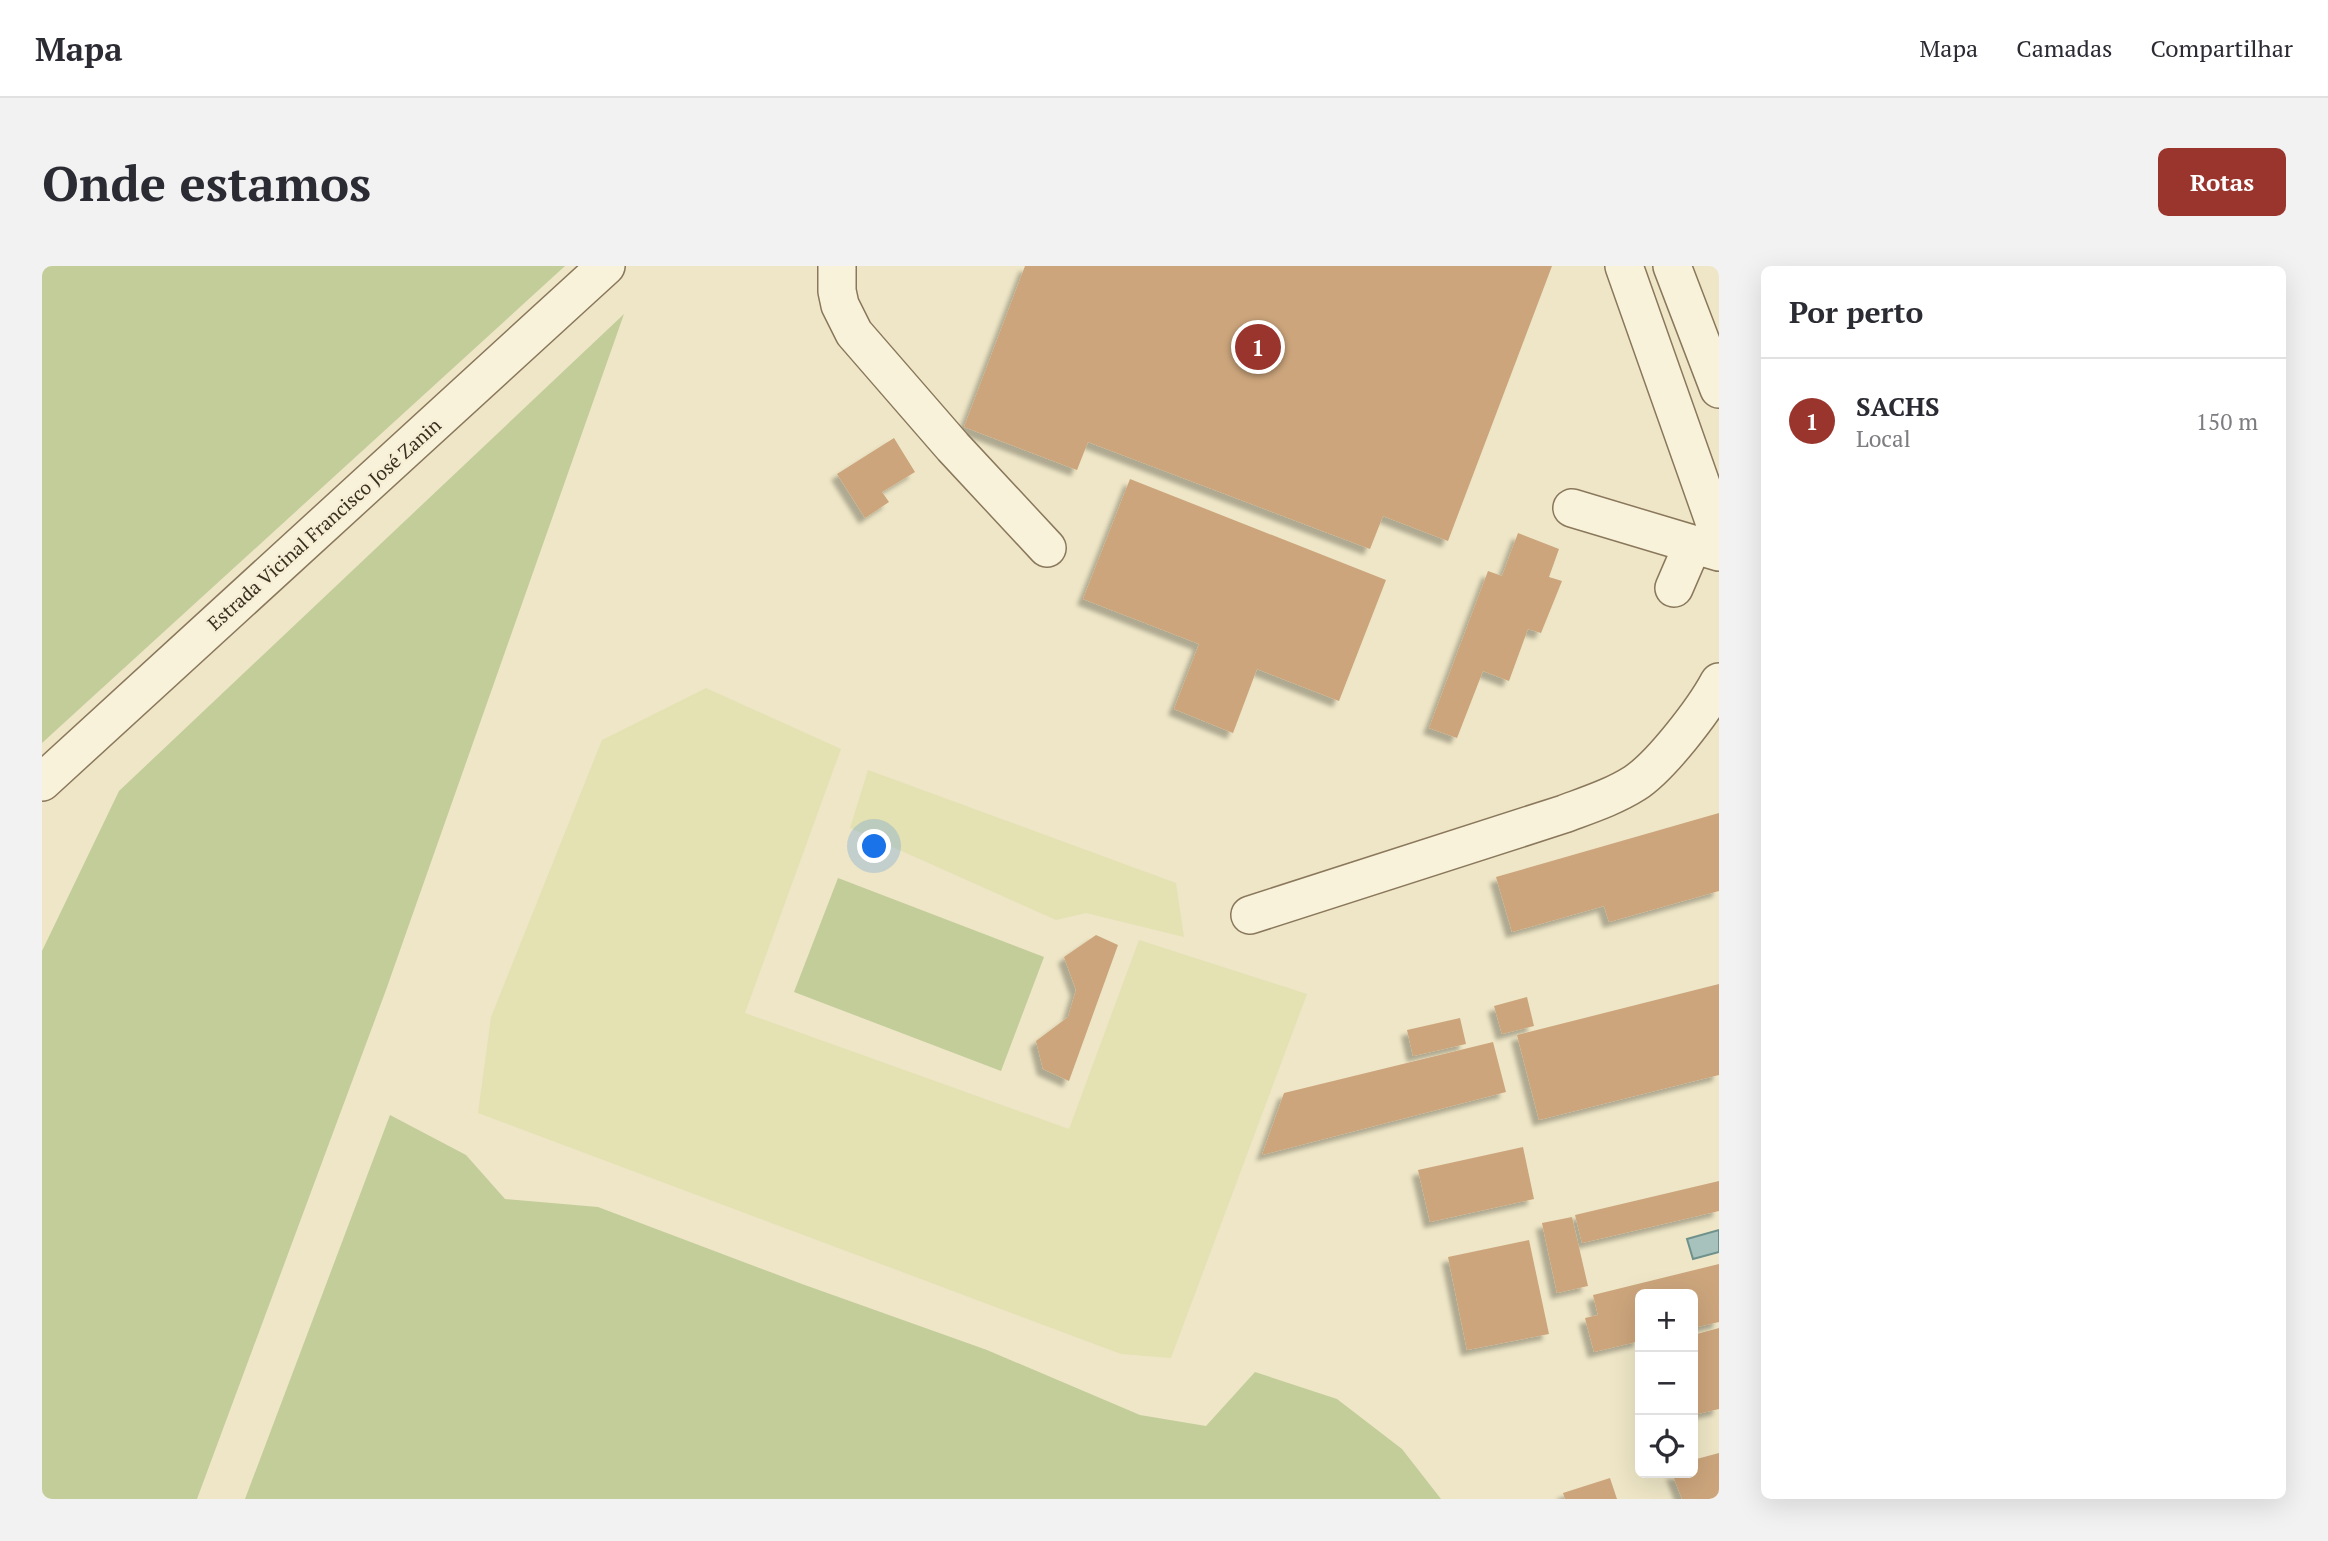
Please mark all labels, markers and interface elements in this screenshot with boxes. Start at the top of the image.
text: Mapa [35,27,123,70]
text: Mapa [1920,32,1978,64]
text: Camadas [2016,32,2112,64]
text: Compartilhar [2150,32,2293,64]
button: Rotas [2158,148,2286,216]
text: Onde estamos [42,150,371,215]
text: Por perto [1789,292,1923,332]
pin: 1 [1235,321,1281,373]
text: SACHS [1856,389,1940,423]
text: 1 [1806,406,1819,437]
text: 150 m [2196,406,2258,437]
street label: Estrada Vicinal Francisco José Zanin [202,412,446,635]
text: Local [1856,423,1911,454]
your location [857,829,891,863]
map controls [1635,1289,1698,1478]
button: + [1635,1289,1698,1352]
button: − [1635,1352,1698,1415]
button: locate [1635,1415,1698,1478]

